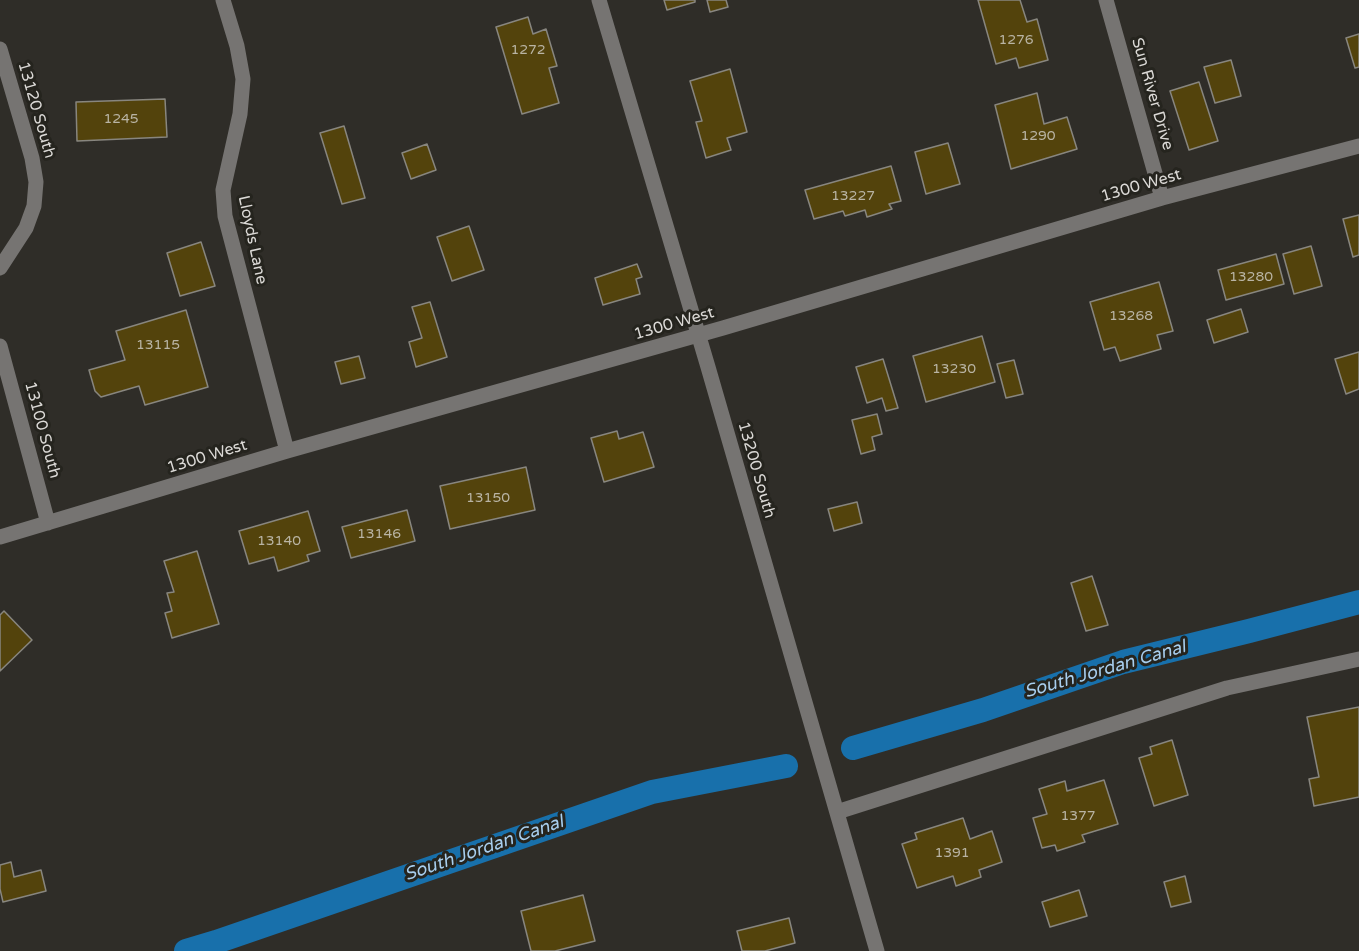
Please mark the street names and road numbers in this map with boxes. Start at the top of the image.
street label: Sun River Drive [1127,36,1177,152]
street label: 13120 South [13,59,59,161]
street label: 1300 West [1099,165,1183,207]
street label: Lloyds Lane [233,194,271,286]
street label: 1300 West [632,303,716,345]
street label: 13100 South [20,379,64,481]
street label: 13200 South [733,419,779,521]
street label: 1300 West [165,436,249,478]

